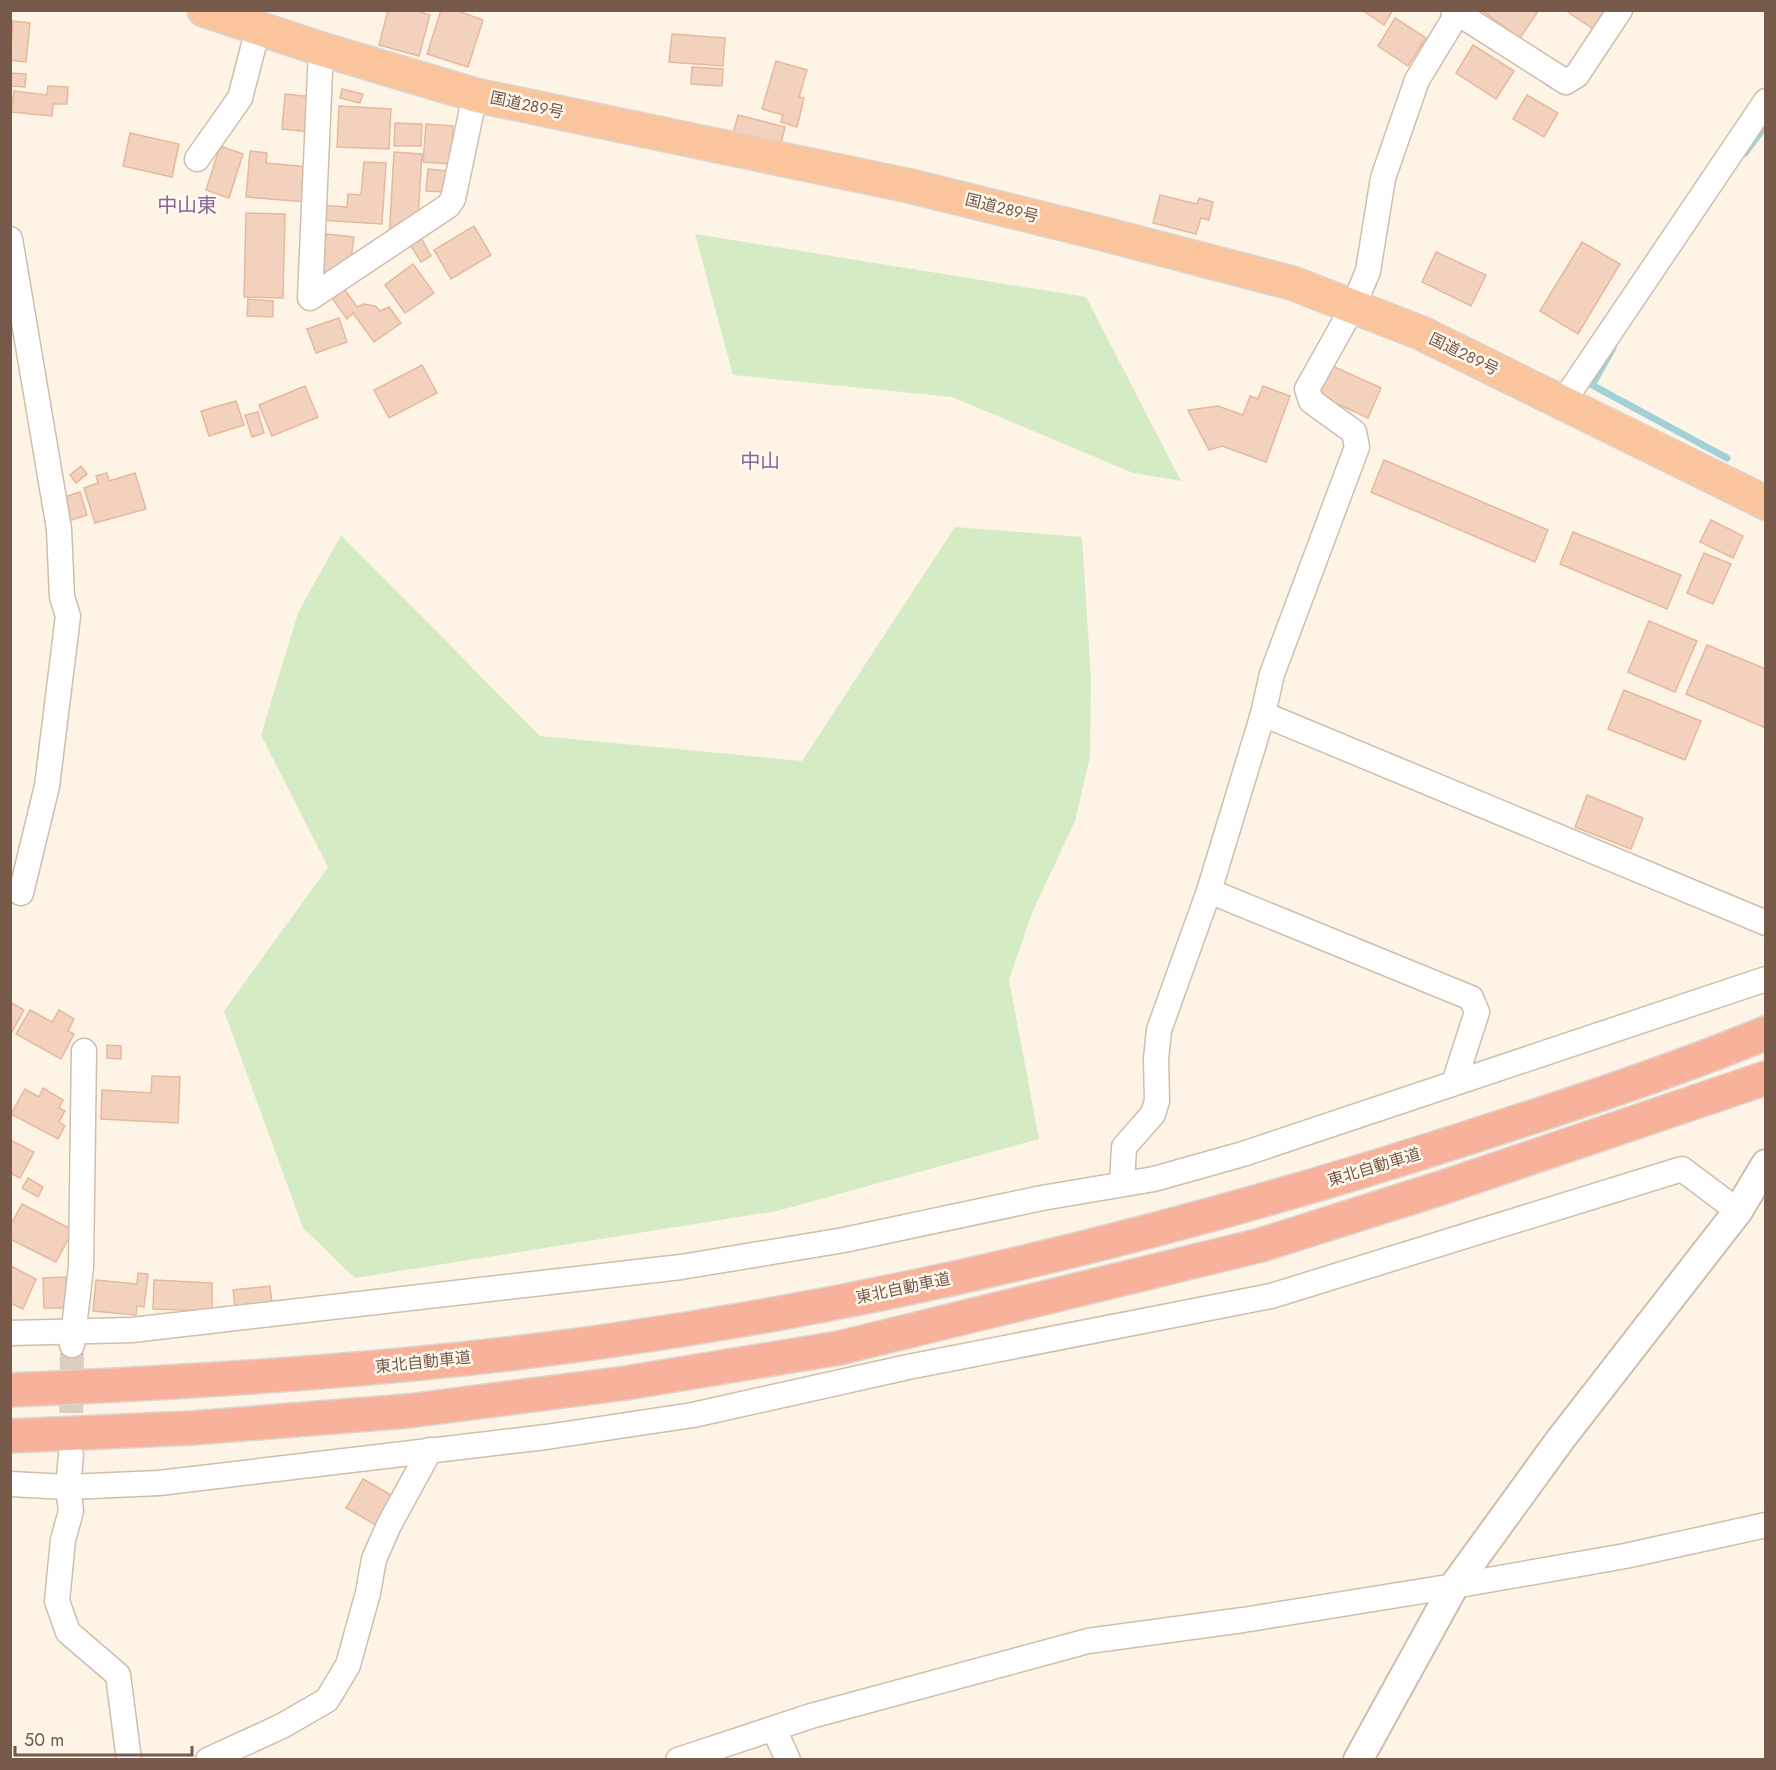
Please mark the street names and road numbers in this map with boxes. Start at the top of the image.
street label: 国道289号 [488,86,566,124]
street label: 国道289号 [963,188,1041,228]
street label: 国道289号 [1425,327,1503,381]
street label: 東北自動車道 [1325,1142,1423,1192]
street label: 東北自動車道 [854,1267,952,1309]
street label: 東北自動車道 [374,1346,472,1378]

